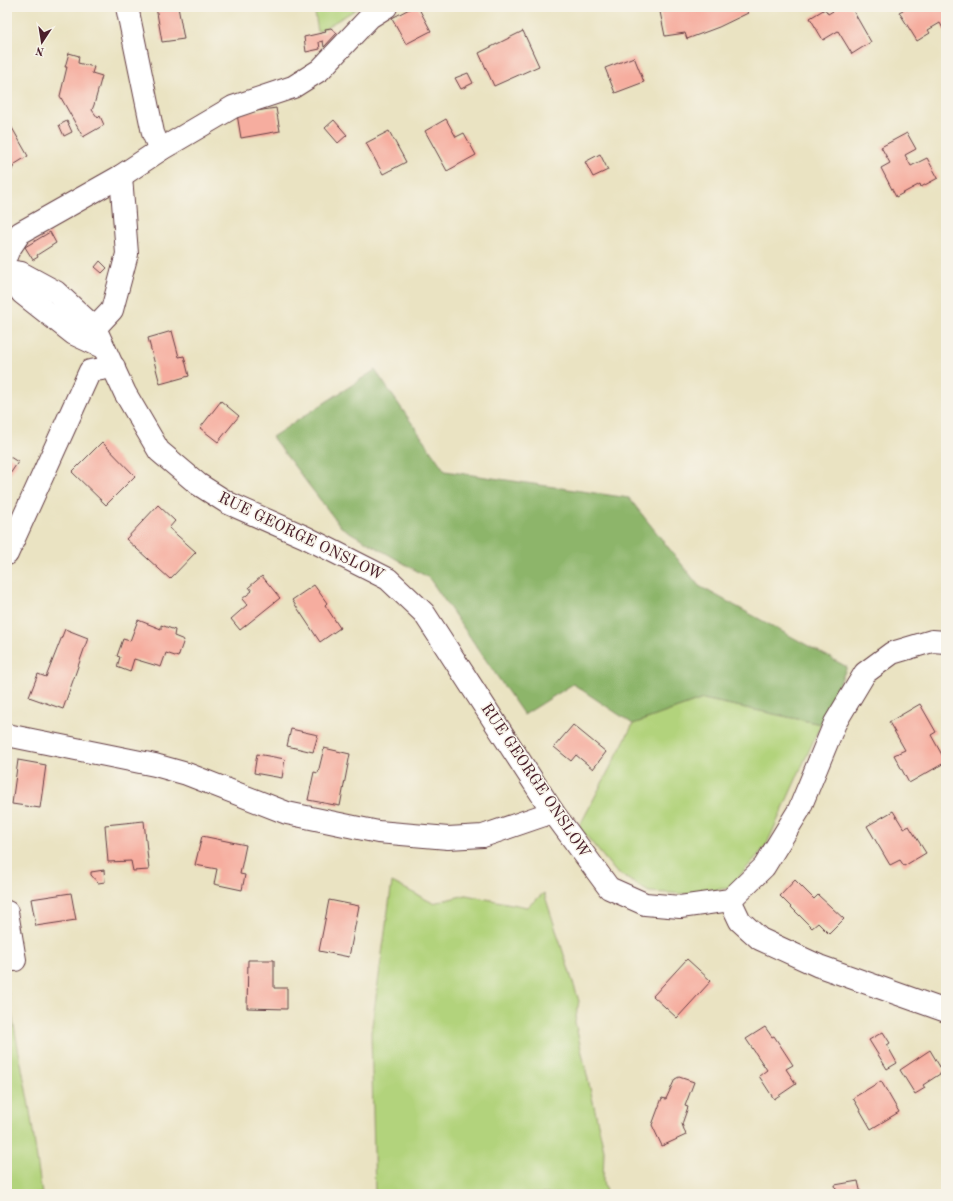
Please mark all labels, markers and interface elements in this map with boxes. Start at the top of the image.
north arrow [22,22,62,62]
text: N [34,44,45,57]
street label: RUE GEORGE ONSLOW [216,490,386,584]
street label: RUE GEORGE ONSLOW [477,701,593,861]

